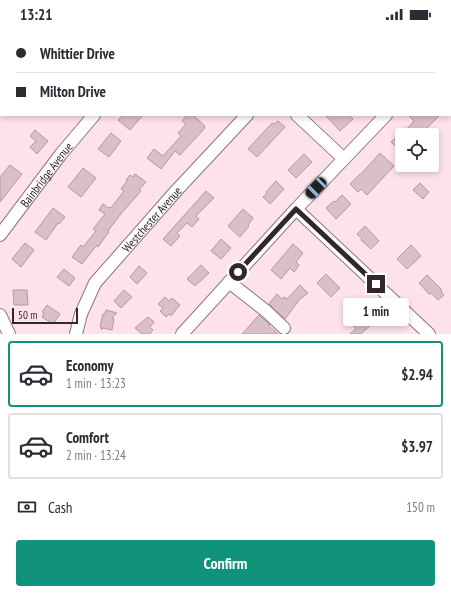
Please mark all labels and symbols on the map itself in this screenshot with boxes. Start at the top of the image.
street label: Bainbridge Avenue [16,139,75,210]
car [303,175,329,201]
street label: Westchester Avenue [118,183,184,255]
route start [229,263,247,281]
route end [367,275,385,293]
callout: 1 min [343,298,409,326]
scale bar [12,306,78,325]

